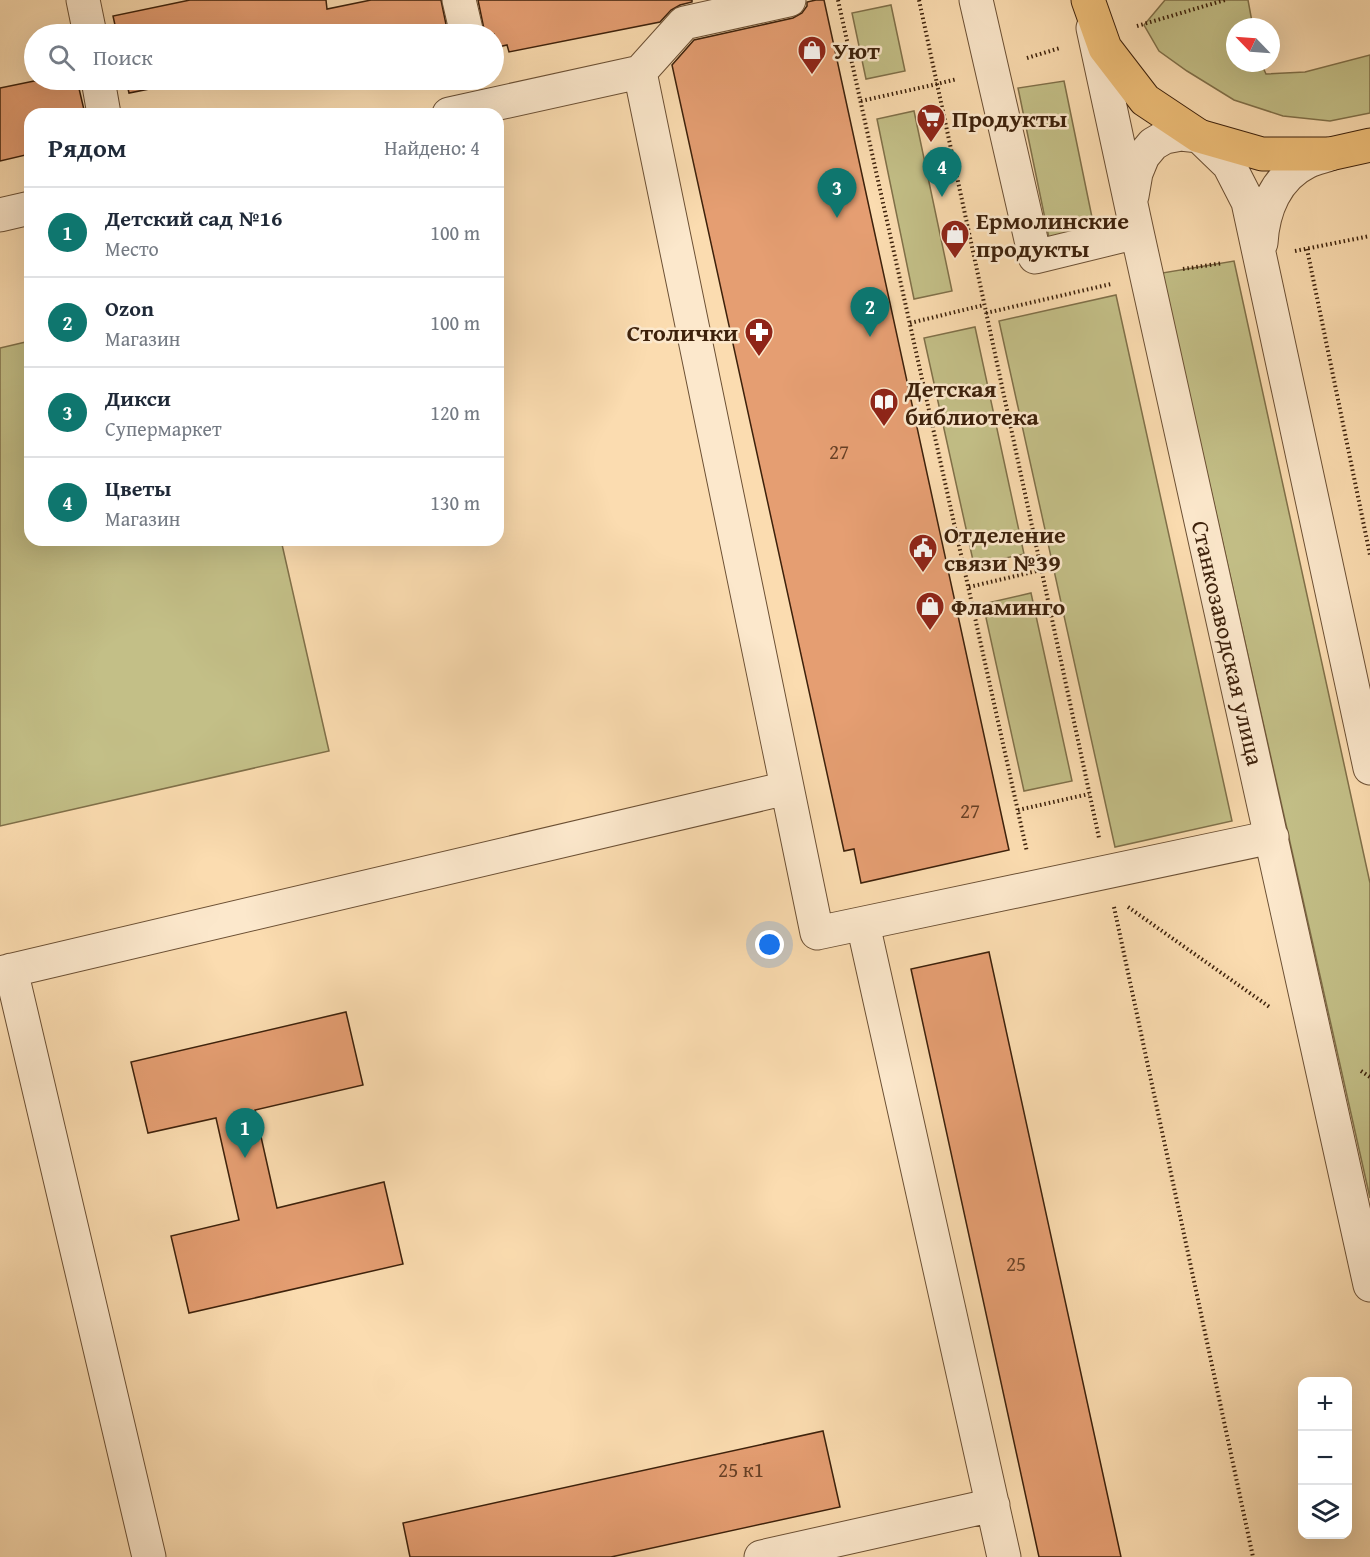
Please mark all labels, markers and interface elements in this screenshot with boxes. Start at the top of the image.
north arrow [1226,18,1280,72]
search box [24,24,504,90]
place label: Уют [833,33,880,68]
shop icon: Уют [796,34,828,76]
icon: search [45,41,78,74]
text: Поиск [93,41,153,73]
place label: Продукты [952,101,1068,136]
supermarket icon: Продукты [915,102,947,144]
text: Рядом [48,128,126,167]
text: Найдено: 4 [384,133,480,162]
pin: 4 [922,148,962,197]
pin: 3 [818,168,856,218]
text: Детский сад №16 [105,202,282,234]
place label: Ермолинские продукты [976,203,1129,266]
text: 1 [62,218,73,247]
text: 100 m [430,218,480,247]
shop icon: Ермолинские продукты [939,218,971,260]
text: Место [105,234,159,263]
pin: 2 [850,288,890,337]
text: Ozon [105,292,154,324]
text: 2 [62,308,73,337]
text: 100 m [430,308,480,337]
place label: Столички [627,315,738,350]
pharmacy icon: Столички [743,316,775,358]
text: Магазин [105,324,180,353]
place label: Детская библиотека [904,371,1039,434]
text: Дикси [105,382,171,414]
library icon: Детская библиотека [868,386,900,428]
text: 3 [62,398,73,427]
text: 120 m [430,398,480,427]
text: Супермаркет [105,414,222,443]
house number: 27 [829,436,849,467]
text: Цветы [105,472,171,504]
text: 4 [62,488,73,517]
text: 130 m [430,488,480,517]
text: Магазин [105,504,180,533]
place label: Отделение связи №39 [944,517,1066,580]
street label: Станкозаводская улица [1183,517,1273,770]
public building icon: Отделение связи №39 [907,532,939,574]
place label: Фламинго [951,589,1065,624]
shop icon: Фламинго [914,590,946,632]
house number: 27 [960,795,980,826]
your location [755,930,784,959]
pin: 1 [226,1108,264,1158]
house number: 25 [1006,1248,1026,1279]
map controls [1298,1377,1352,1539]
button: + [1298,1377,1352,1431]
button: − [1298,1431,1352,1485]
house number: 25 к1 [718,1454,764,1485]
button: layers [1298,1485,1352,1539]

